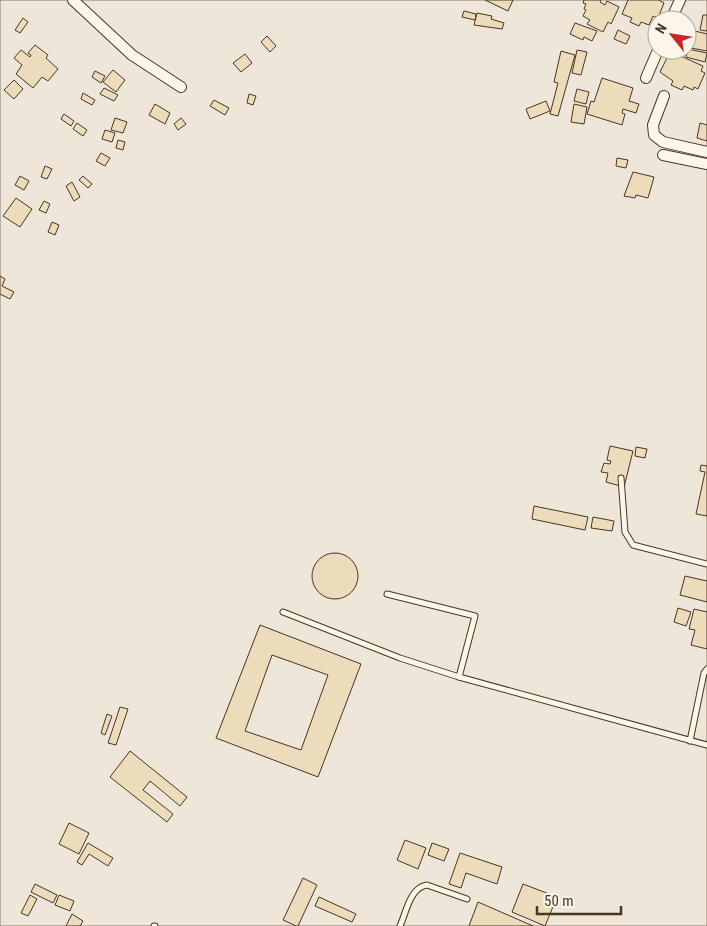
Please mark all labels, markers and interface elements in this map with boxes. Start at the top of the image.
north arrow [647,10,697,60]
text: N [652,21,670,36]
scale bar [537,884,621,916]
text: 50 m [544,892,574,910]

